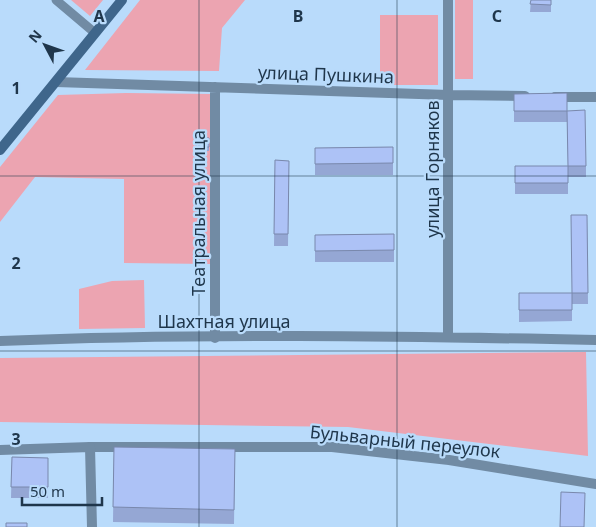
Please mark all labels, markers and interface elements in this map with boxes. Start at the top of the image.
text: A [93,5,105,27]
text: B [293,5,303,27]
text: C [492,5,502,27]
north arrow [20,20,70,70]
text: N [24,26,46,47]
street label: улица Пушкина [258,60,394,88]
text: 1 [11,77,21,99]
street label: улица Горняков [420,100,444,238]
street label: Театральная улица [186,130,210,296]
text: 2 [11,252,21,274]
street label: Шахтная улица [157,309,291,333]
street label: Бульварный переулок [309,419,502,463]
text: 3 [11,428,21,450]
scale bar [22,474,102,506]
text: 50 m [30,481,65,501]

